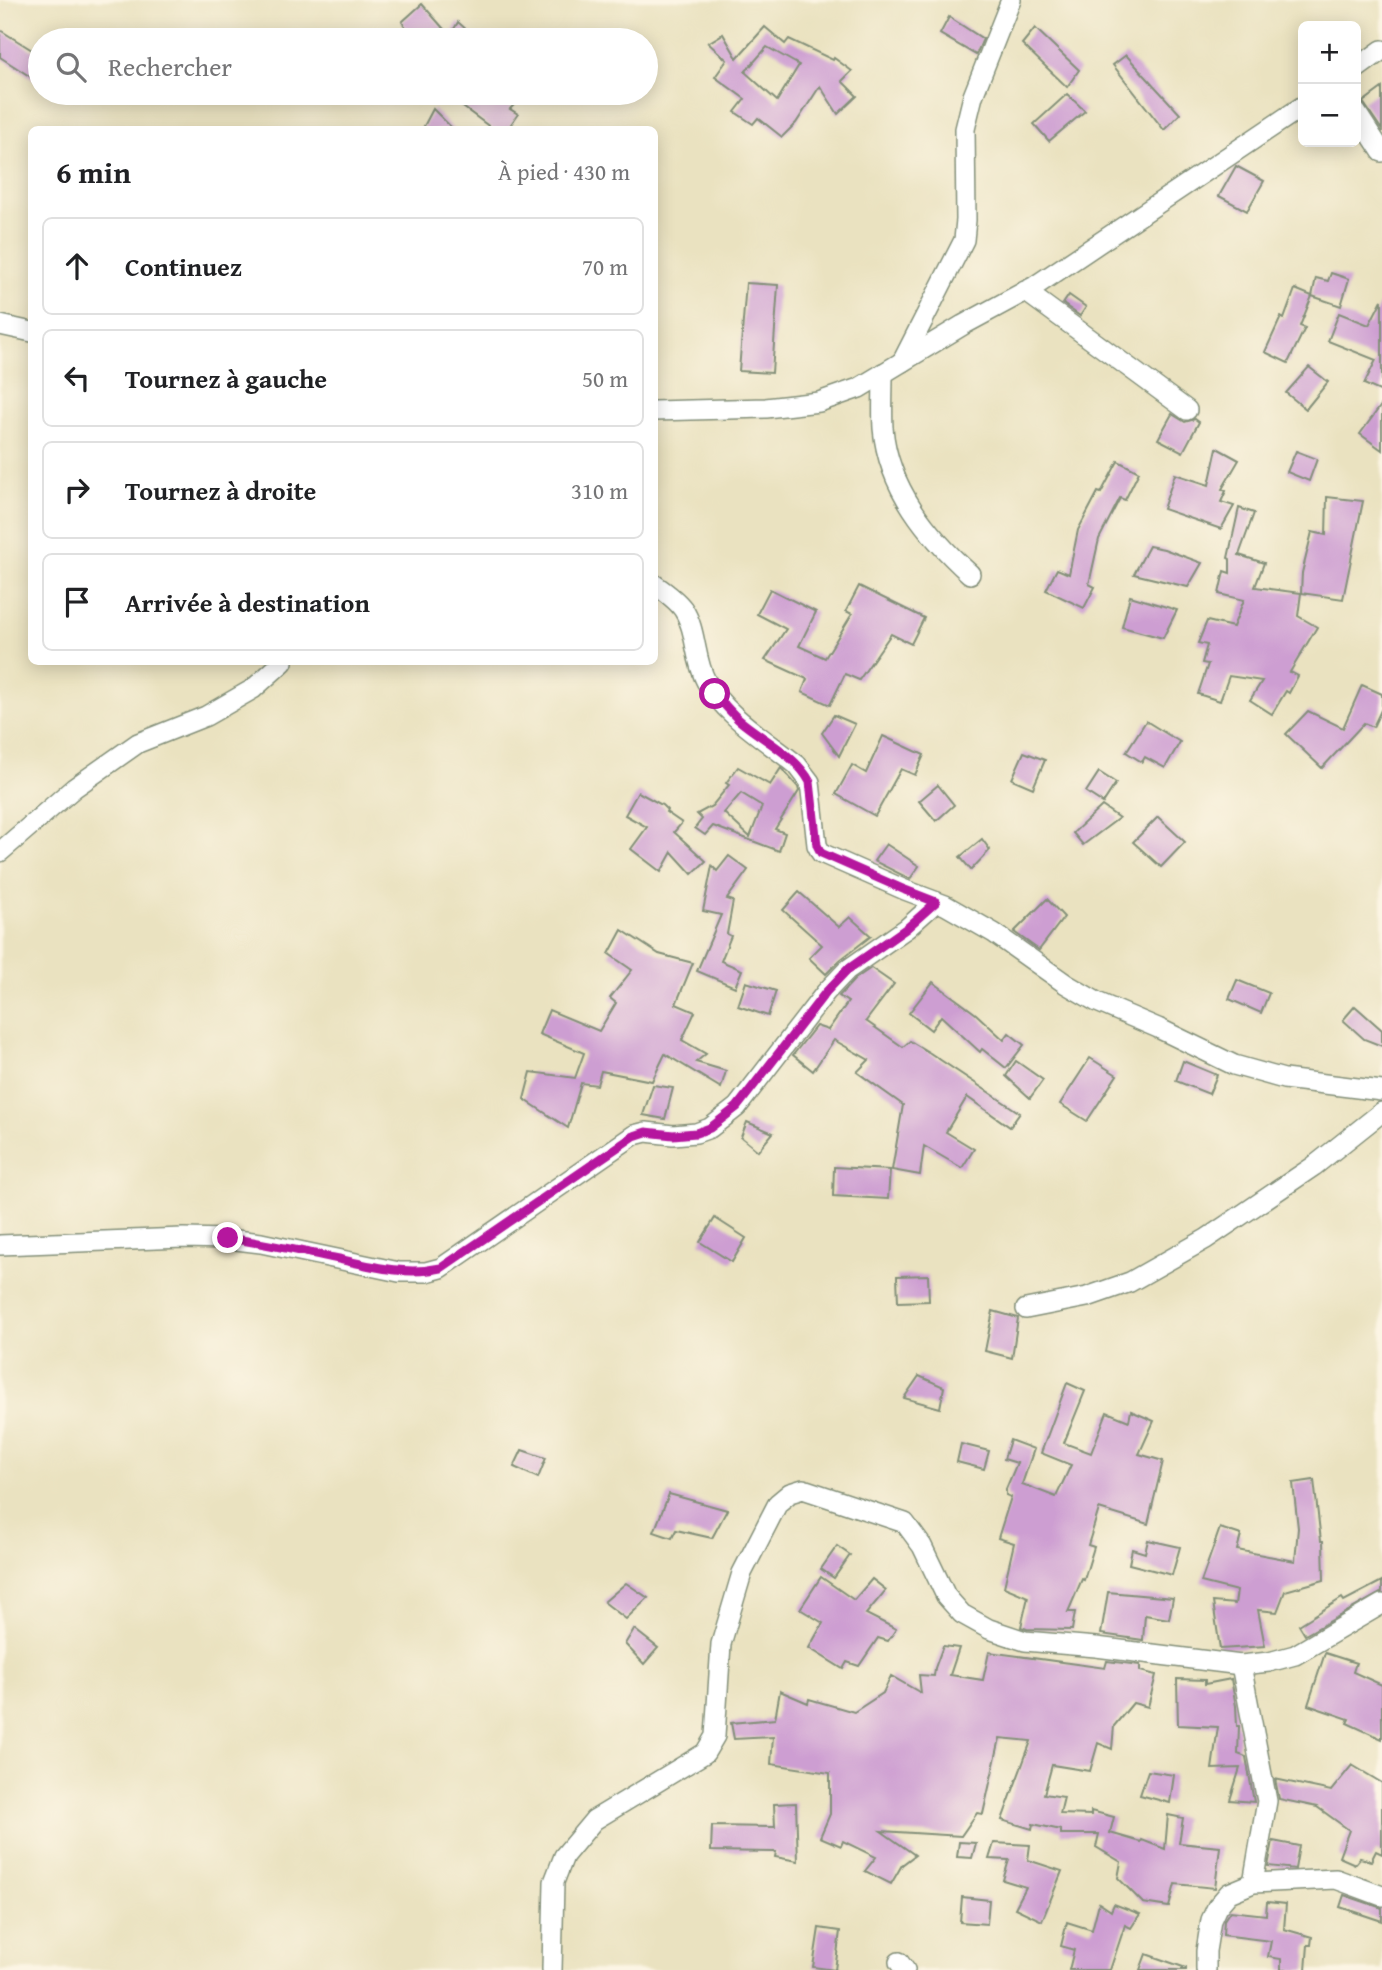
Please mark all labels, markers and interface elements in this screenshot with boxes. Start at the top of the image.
map controls [1298,21,1361,147]
button: + [1298,21,1361,84]
search box [28,28,658,105]
text: Rechercher [108,47,232,86]
icon: search [52,48,90,86]
button: − [1298,84,1361,147]
text: 6 min [56,150,131,194]
text: À pied · 430 m [498,155,630,188]
icon: ahead [58,247,96,285]
text: Continuez [125,247,242,286]
text: 70 m [582,250,628,283]
icon: left [58,359,96,397]
text: Tournez à gauche [125,359,327,398]
text: 50 m [582,362,628,395]
icon: right [58,471,96,509]
text: Tournez à droite [125,471,316,510]
text: 310 m [571,474,628,507]
icon: arrive [58,583,96,621]
text: Arrivée à destination [125,583,370,622]
route start [699,678,730,709]
route end [212,1222,243,1253]

